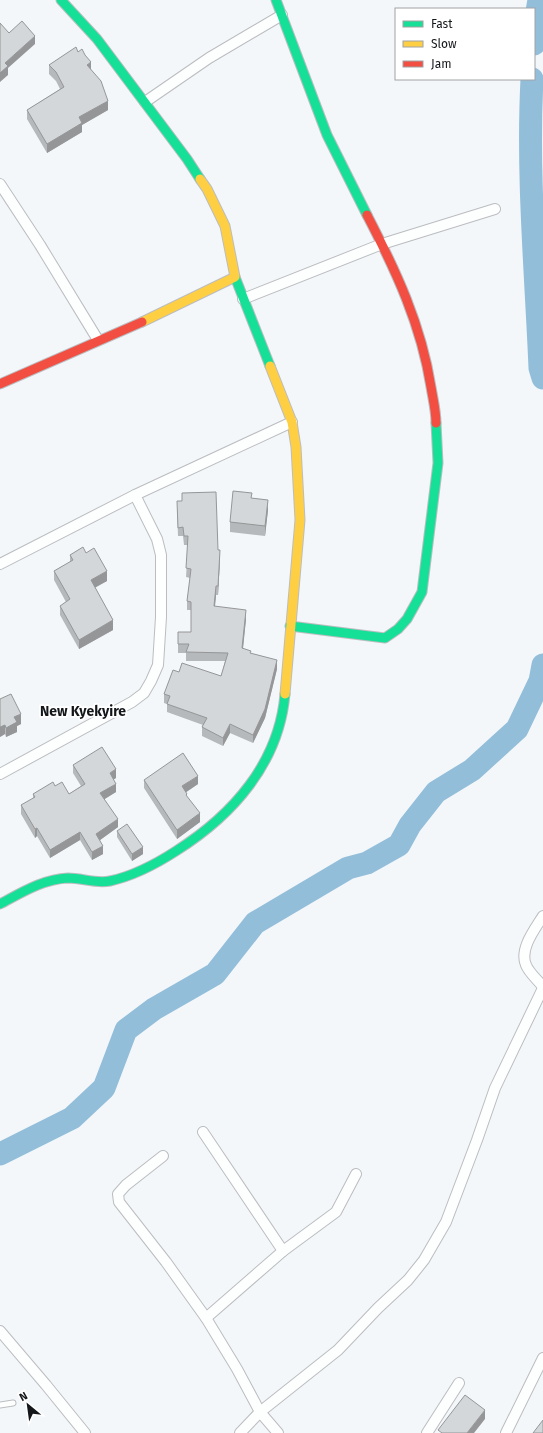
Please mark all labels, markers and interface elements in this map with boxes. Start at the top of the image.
legend [395,8,535,80]
text: Fast [431,17,453,31]
text: Slow [431,37,457,51]
text: Jam [431,57,451,71]
district label: New Kyekyire [40,703,126,720]
north arrow [8,1385,48,1425]
text: N [17,1389,30,1404]

